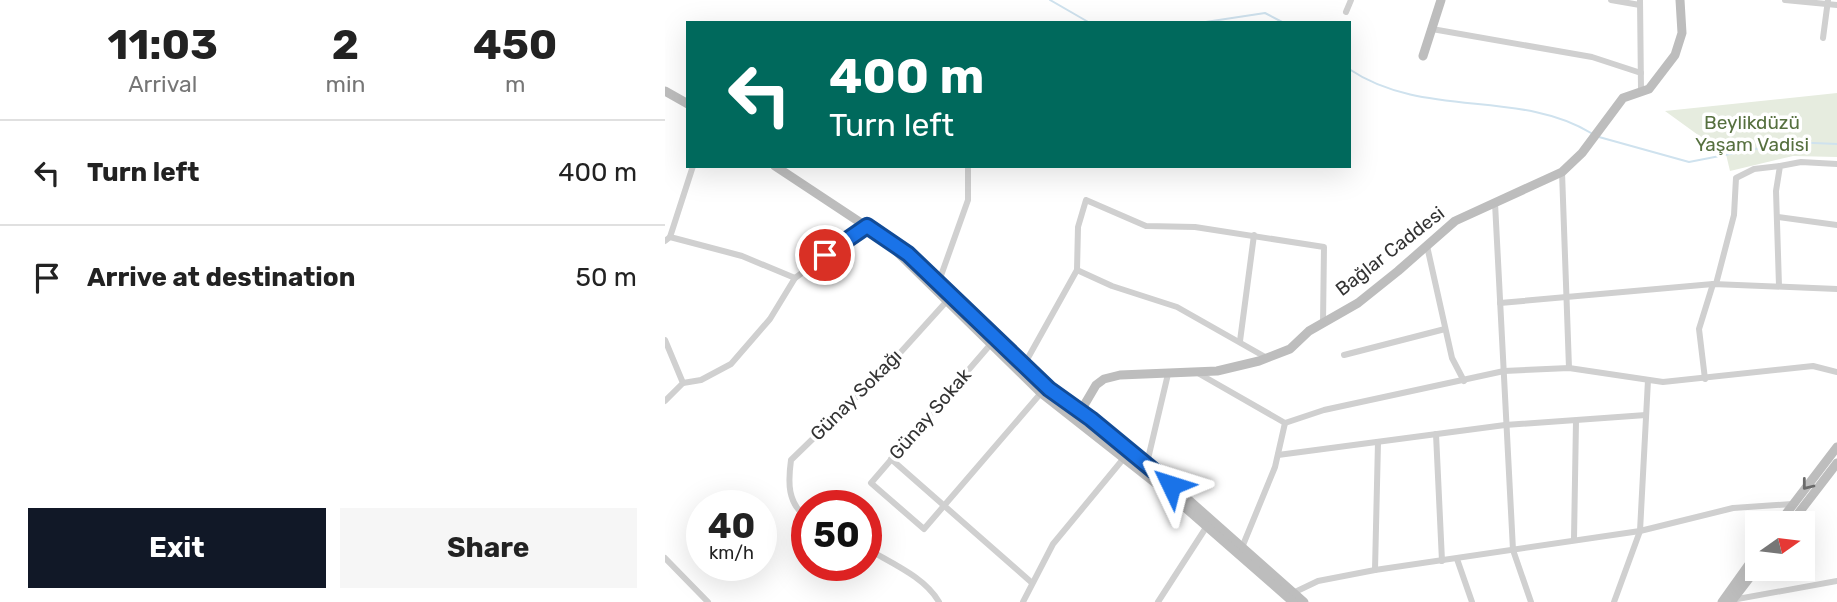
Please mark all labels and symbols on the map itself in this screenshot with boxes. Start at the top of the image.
park label: Beylikdüzü Yaşam Vadisi [1695,111,1809,156]
street label: Bağlar Caddesi [1331,201,1449,301]
pin [795,225,855,285]
street label: Günay Sokağı [806,345,906,445]
street label: Günay Sokak [884,364,976,464]
position arrow [1134,448,1208,522]
one-way arrow [1803,477,1816,489]
speed limit sign: 50 [791,490,882,581]
north arrow [1745,511,1815,581]

